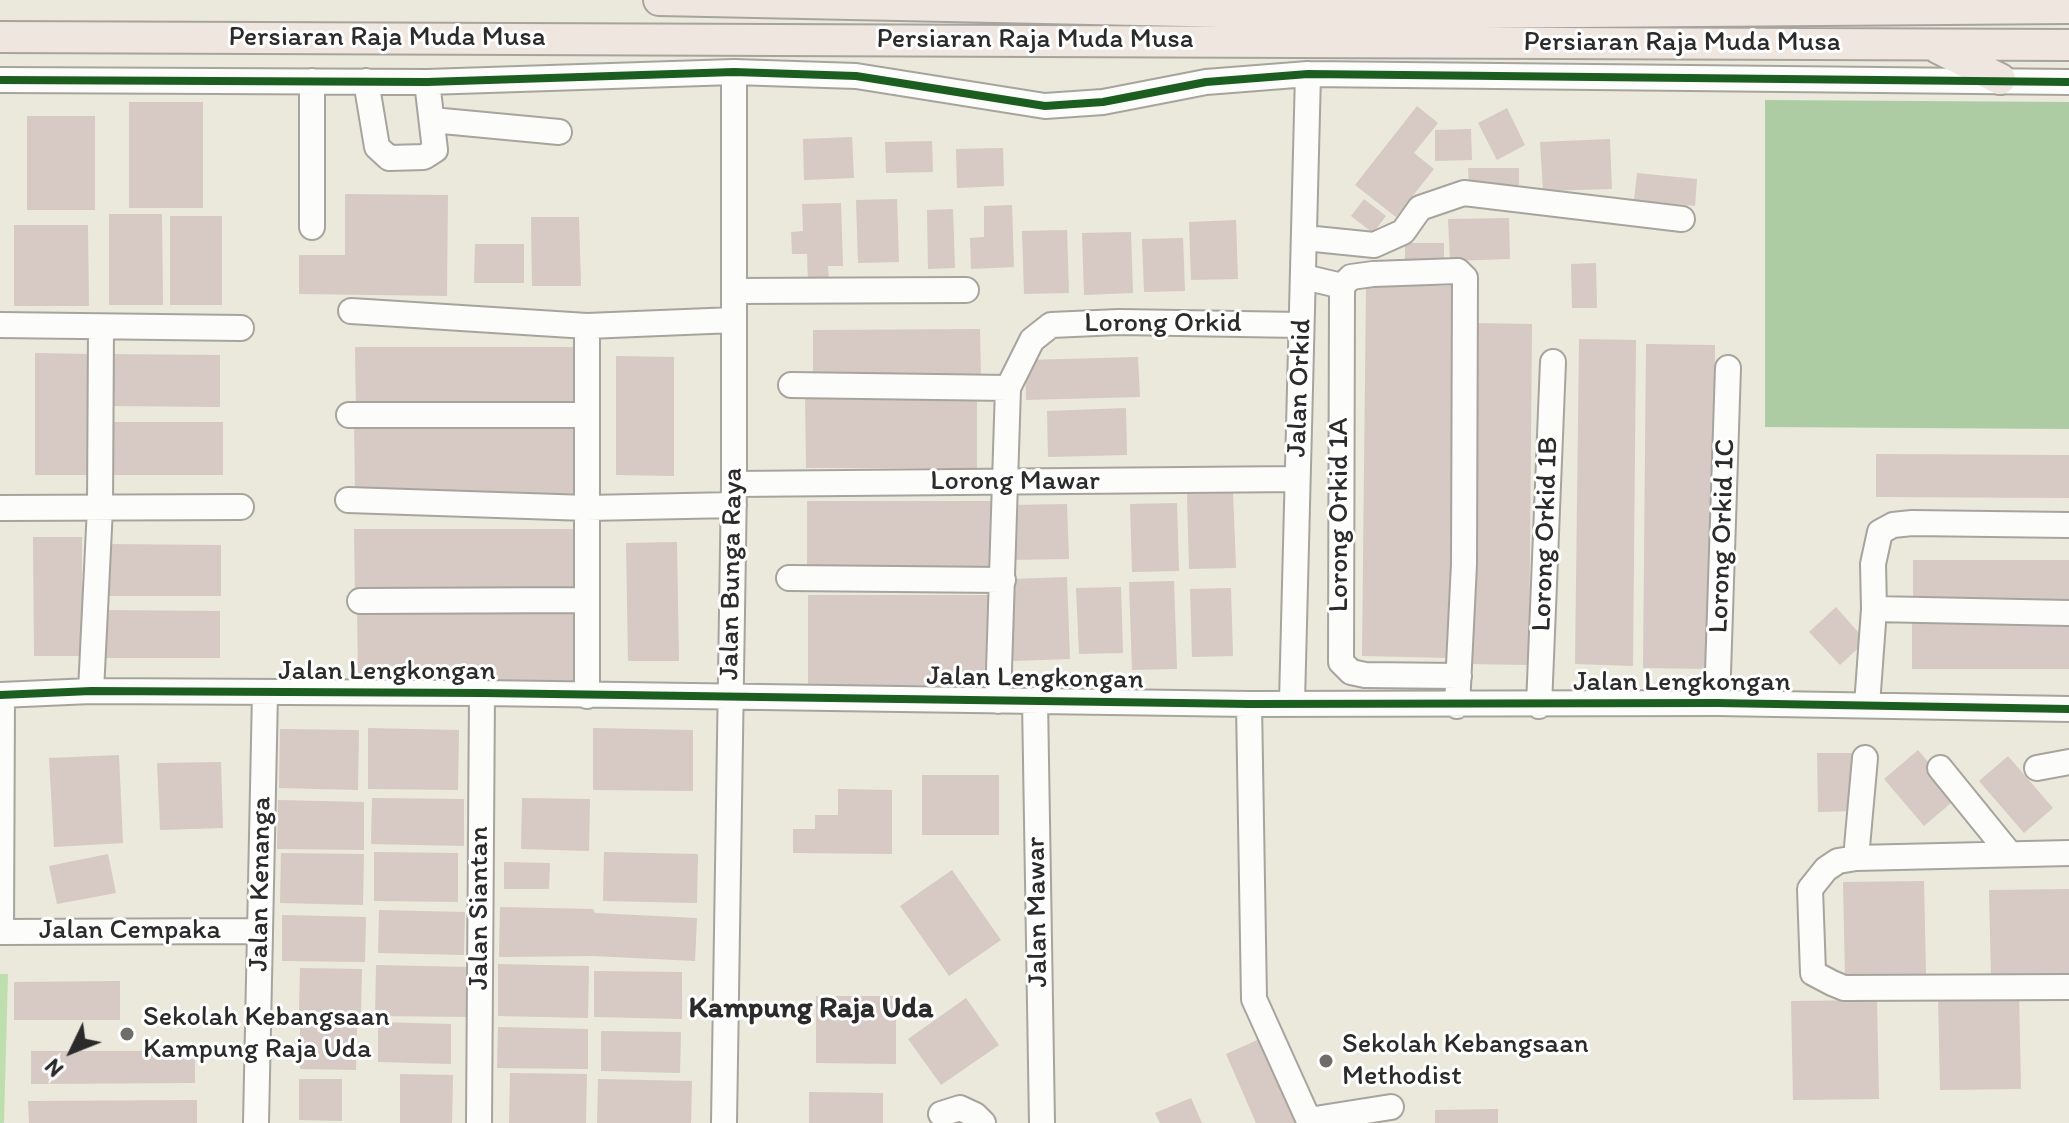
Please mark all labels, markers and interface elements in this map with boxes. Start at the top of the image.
street label: Persiaran Raja Muda Musa [229,21,545,55]
street label: Persiaran Raja Muda Musa [877,23,1193,57]
street label: Persiaran Raja Muda Musa [1524,26,1840,60]
street label: Lorong Orkid [1084,307,1242,341]
street label: Jalan Orkid [1281,318,1319,458]
street label: Lorong Orkid 1A [1323,418,1357,612]
street label: Lorong Orkid 1B [1526,436,1566,632]
street label: Lorong Orkid 1C [1703,438,1743,634]
street label: Lorong Mawar [930,465,1100,499]
street label: Jalan Bunga Raya [713,468,751,680]
street label: Jalan Lengkongan [278,655,496,689]
street label: Jalan Lengkongan [926,660,1144,698]
street label: Jalan Lengkongan [1573,666,1791,700]
street label: Jalan Kenanga [243,796,279,972]
street label: Jalan Siantan [463,826,497,990]
street label: Jalan Mawar [1020,836,1056,988]
street label: Jalan Cempaka [39,914,221,948]
district label: Kampung Raja Uda [689,991,933,1027]
place label: Sekolah Kebangsaan Kampung Raja Uda [143,1001,390,1067]
north arrow [32,1011,112,1091]
marker: Sekolah Kebangsaan Kampung Raja Uda [118,1025,136,1043]
place label: Sekolah Kebangsaan Methodist [1342,1028,1589,1094]
marker: Sekolah Kebangsaan Methodist [1317,1052,1335,1070]
text: N [39,1053,69,1082]

